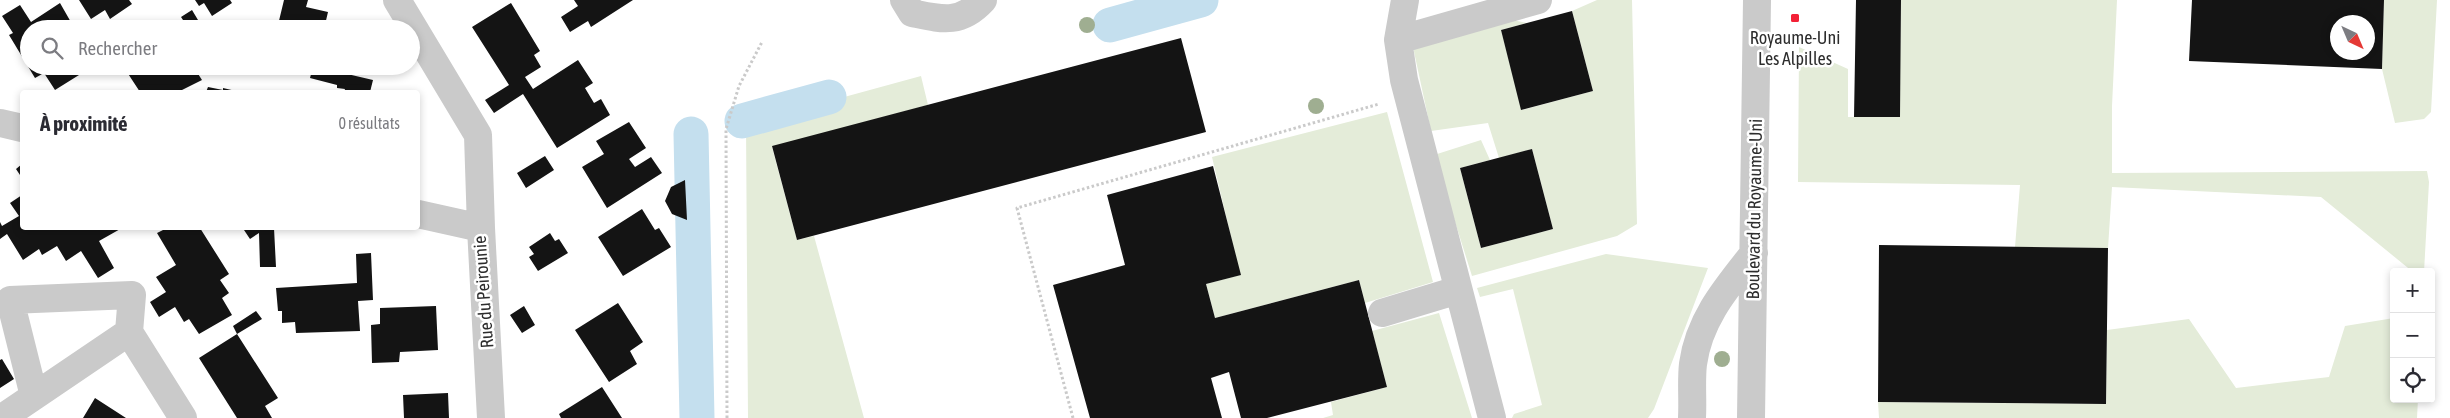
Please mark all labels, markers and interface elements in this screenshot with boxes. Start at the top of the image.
marker: Royaume-Uni Les Alpilles [1789,12,1801,24]
north arrow [2330,15,2375,60]
search box [20,20,420,75]
place label: Royaume-Uni Les Alpilles [1750,27,1840,69]
icon: search [38,34,66,62]
text: Rechercher [78,37,157,59]
text: À proximité [40,111,128,135]
text: 0 résultats [338,114,400,132]
street label: Boulevard du Royaume-Uni [1742,119,1766,299]
street label: Rue du Peirounie [469,235,497,349]
map controls [2390,268,2435,403]
button: + [2390,268,2435,313]
button: − [2390,313,2435,358]
button: locate [2390,358,2435,403]

